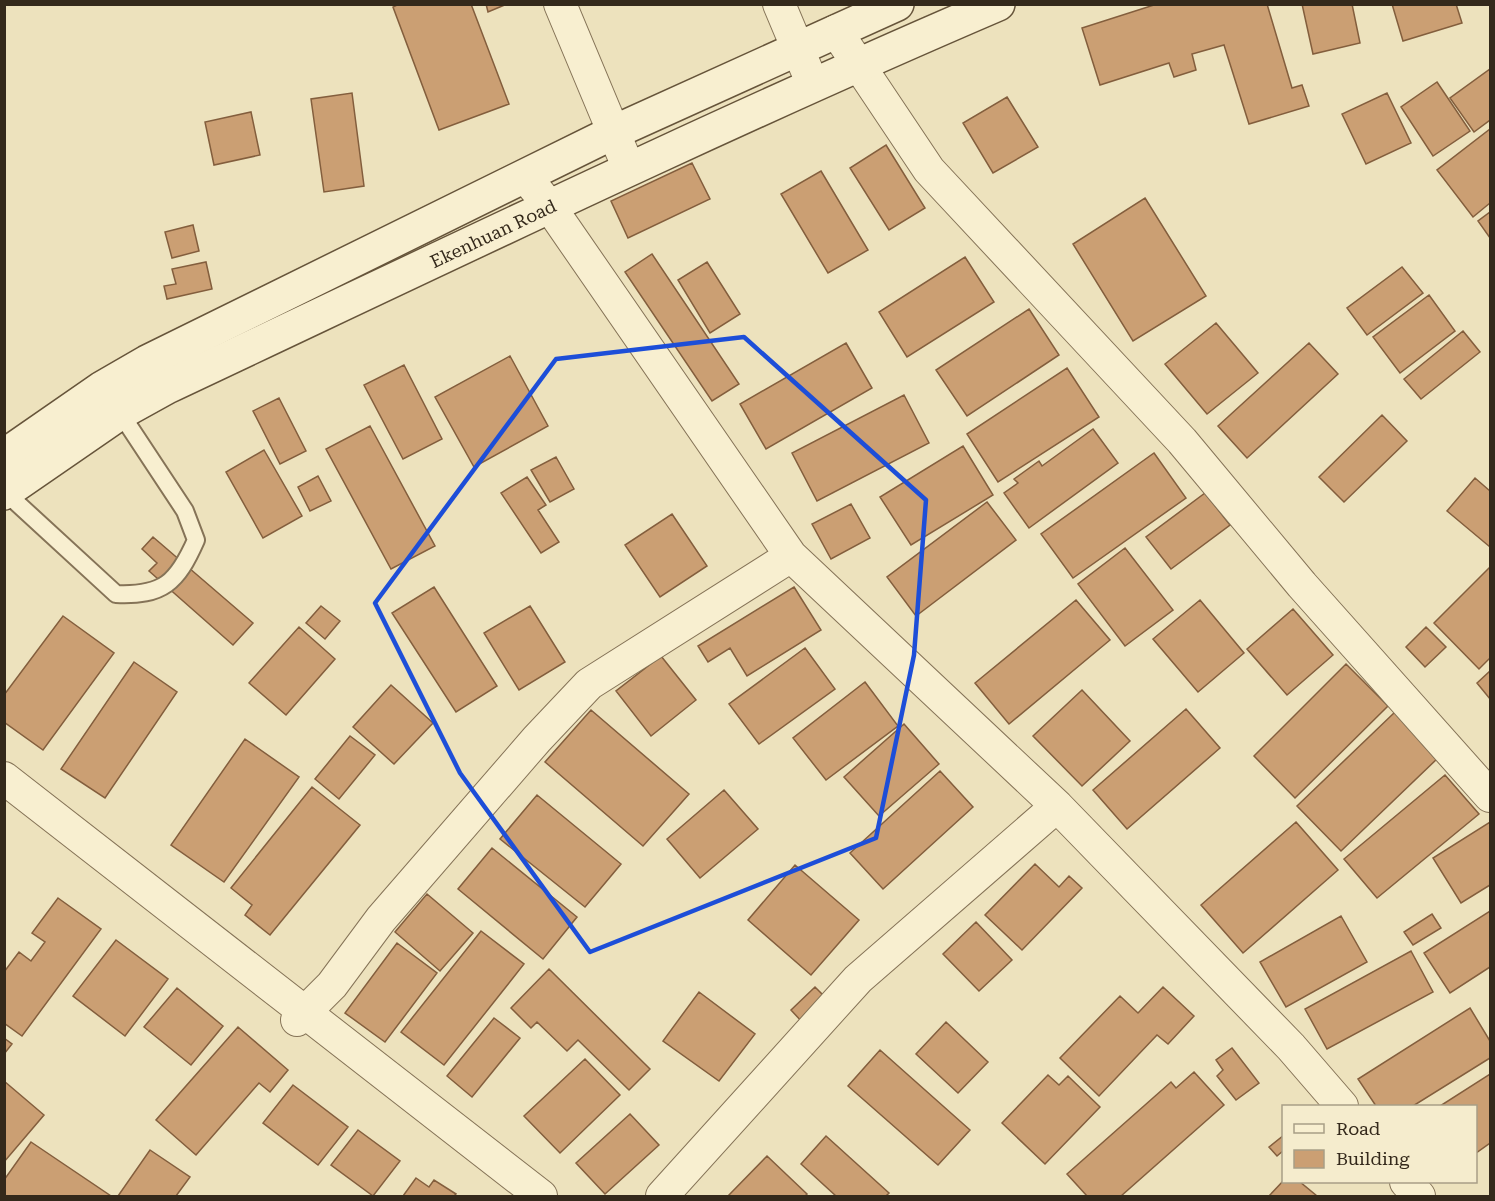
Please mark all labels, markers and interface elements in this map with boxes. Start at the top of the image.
street label: Ekenhuan Road [427,194,560,272]
legend [1282,1105,1477,1183]
text: Road [1336,1118,1381,1139]
text: Building [1336,1148,1410,1169]

